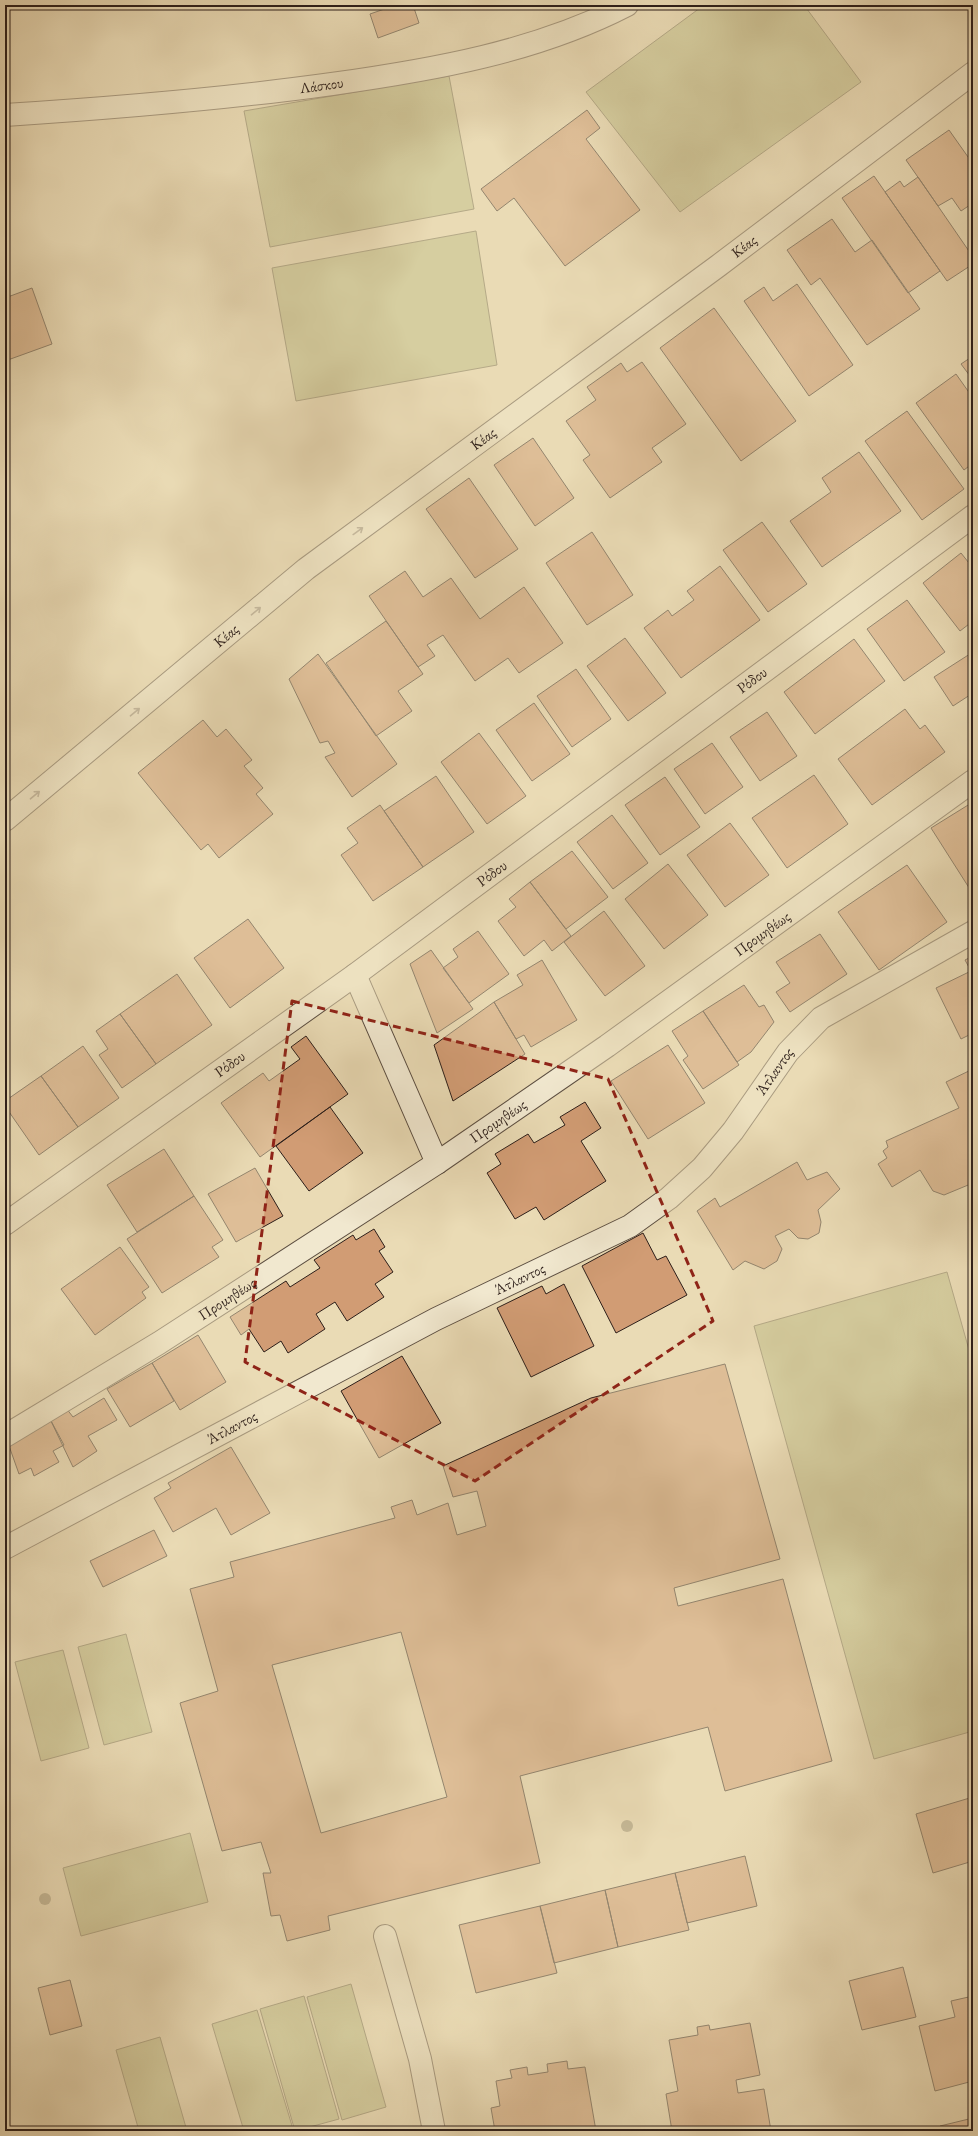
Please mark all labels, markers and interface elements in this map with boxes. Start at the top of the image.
street label: Λάσκου [298,73,345,97]
street label: Κέας [727,230,760,262]
street label: Κέας [466,422,500,454]
one-way arrow [353,526,364,535]
one-way arrow [251,606,262,615]
street label: Κέας [209,619,242,651]
street label: Ρόδου [733,662,771,697]
one-way arrow [130,708,140,717]
one-way arrow [30,791,41,800]
street label: Ρόδου [473,855,511,890]
street label: Προμηθέως [730,907,794,960]
street label: Άτλαντος [751,1042,797,1099]
street label: Ρόδου [211,1046,249,1081]
street label: Προμηθέως [465,1094,530,1147]
street label: Άτλαντος [490,1258,548,1299]
street label: Προμηθέως [194,1273,259,1324]
street label: Άτλαντος [203,1406,260,1448]

